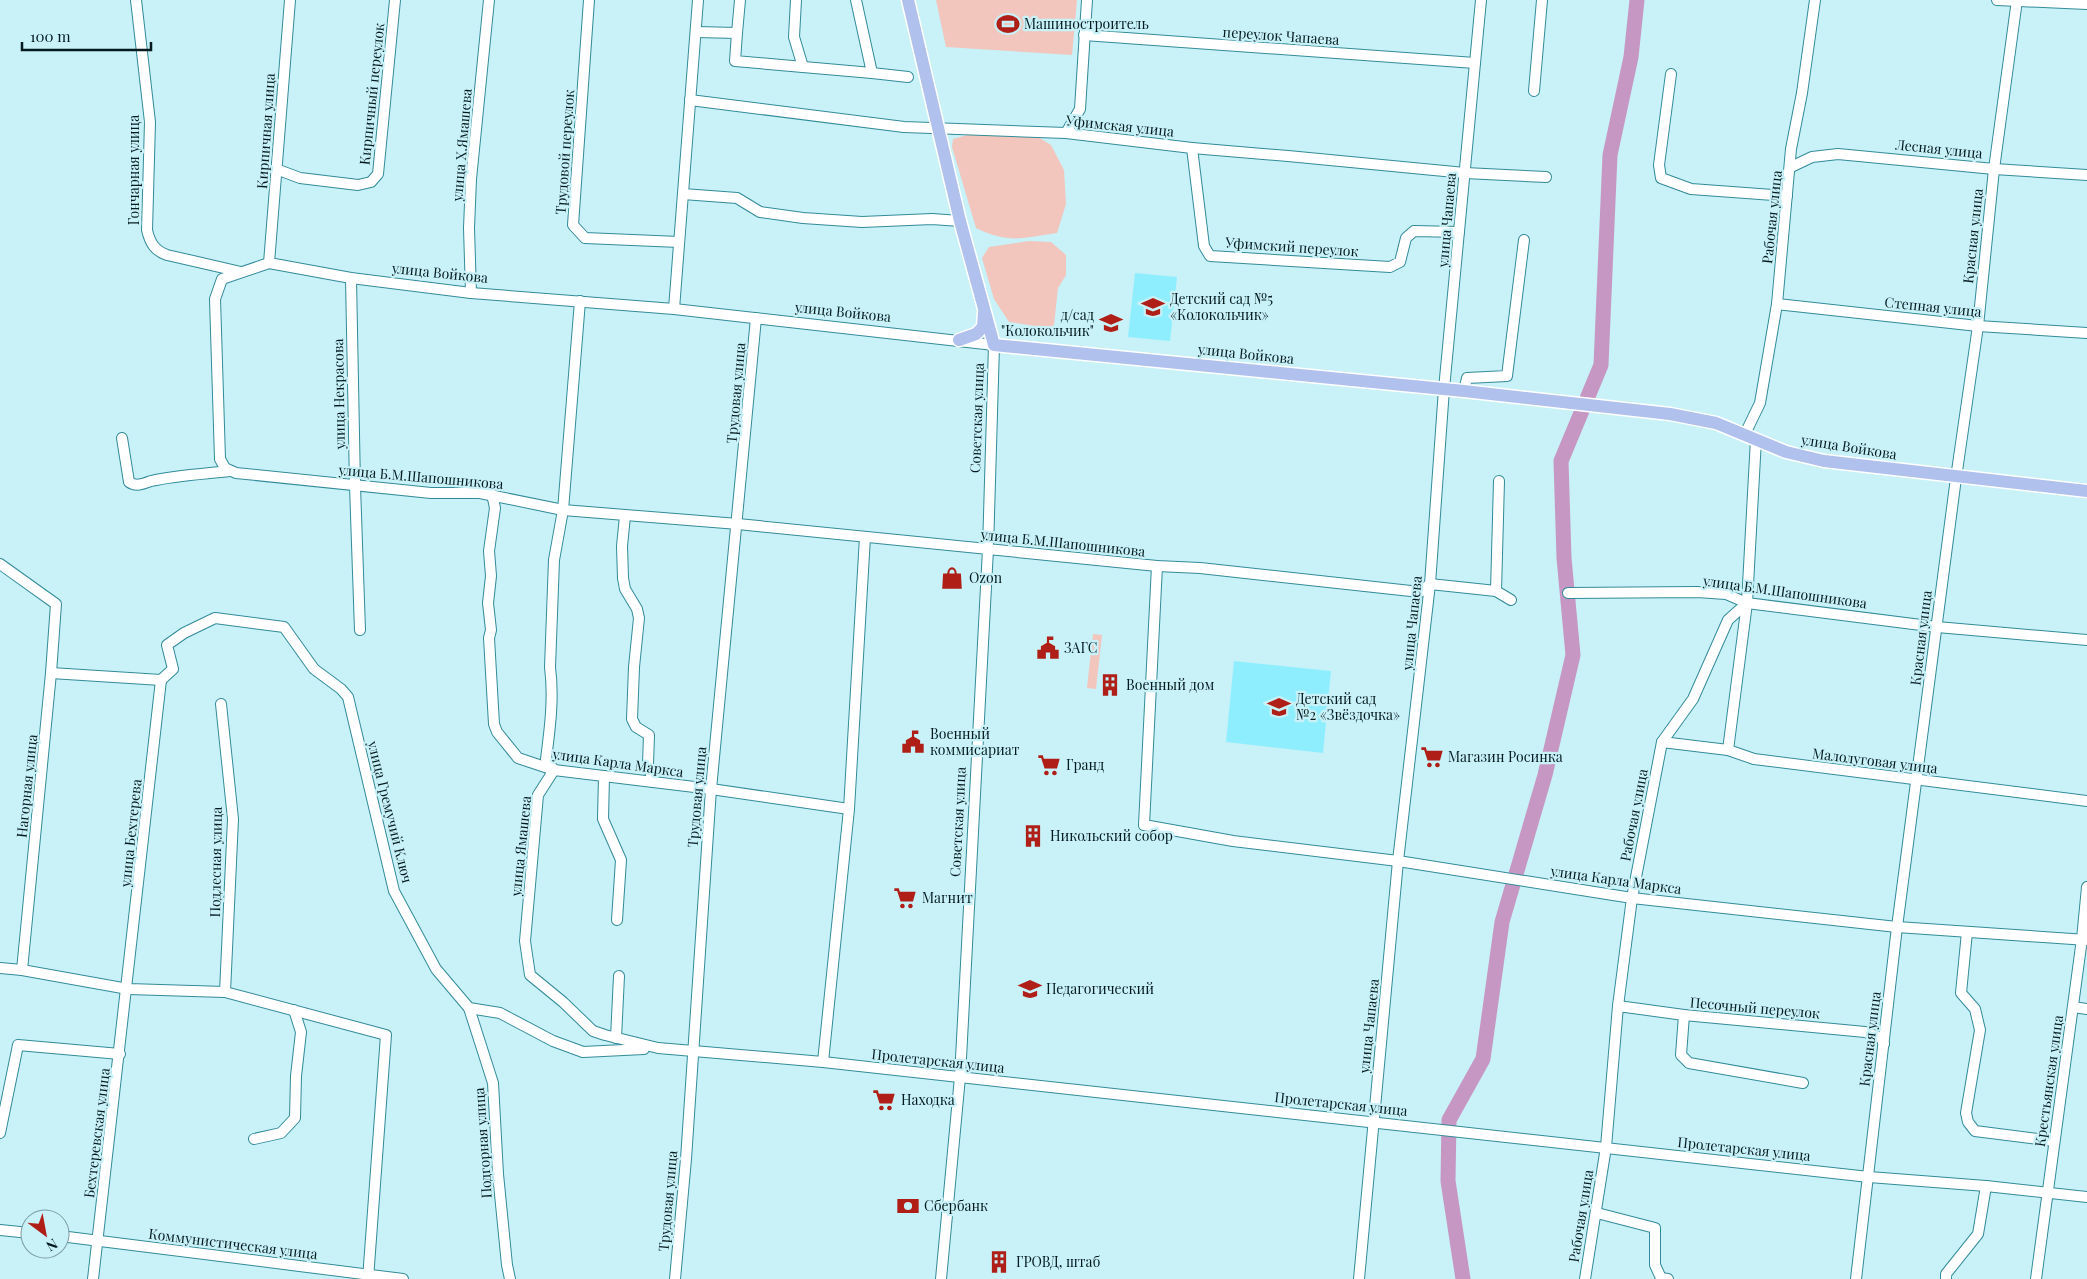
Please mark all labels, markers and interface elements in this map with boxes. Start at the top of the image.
sports icon: Машиностроитель [995,11,1021,37]
place label: Машиностроитель [1024,14,1149,33]
scale bar [22,20,151,52]
street label: Кирпичный переулок [355,22,388,166]
street label: переулок Чапаева [1222,22,1340,49]
text: 100 m [30,26,71,46]
street label: Кирпичная улица [252,72,279,189]
street label: улица Х.Ямашева [447,88,476,203]
street label: Трудовой переулок [551,89,578,215]
street label: Уфимская улица [1064,110,1175,141]
street label: Гончарная улица [124,115,143,225]
street label: Лесная улица [1894,134,1984,163]
street label: Рабочая улица [1757,169,1786,265]
street label: улица Чапаева [1433,172,1460,269]
street label: Красная улица [1958,187,1987,284]
street label: Уфимский переулок [1224,232,1359,261]
street label: улица Войкова [390,258,489,287]
place label: Детский сад №5 «Колокольчик» [1170,289,1273,324]
street label: Степная улица [1884,292,1982,321]
school or university icon: Детский сад №5 «Колокольчик» [1140,294,1166,320]
street label: улица Войкова [793,297,892,326]
place label: д/сад "Колокольчик" [1001,305,1095,340]
school or university icon: д/сад "Колокольчик" [1098,310,1124,336]
street label: улица Некрасова [328,338,349,451]
street label: улица Войкова [1196,339,1295,368]
street label: Трудовая улица [722,342,749,444]
street label: Советская улица [965,362,988,473]
street label: улица Войкова [1799,429,1898,463]
street label: улица Б.М.Шапошникова [337,460,504,493]
street label: улица Б.М.Шапошникова [979,524,1146,561]
shop icon: Ozon [939,565,965,591]
place label: Ozon [969,568,1003,587]
street label: улица Б.М.Шапошникова [1701,570,1868,612]
street label: улица Чапаева [1397,575,1426,672]
street label: Красная улица [1905,589,1936,687]
public building icon: ЗАГС [1035,635,1061,661]
place label: ЗАГС [1064,638,1097,657]
building icon: Военный дом [1097,672,1123,698]
place label: Военный дом [1126,675,1214,694]
place label: Детский сад №2 «Звёздочка» [1296,689,1400,724]
school or university icon: Детский сад №2 «Звёздочка» [1266,694,1292,720]
place label: Военный коммисариат [930,724,1020,759]
public building icon: Военный коммисариат [900,729,926,755]
street label: Нагорная улица [12,733,41,839]
street label: улица Гремучий Ключ [363,738,417,885]
street label: Малолуговая улица [1811,743,1939,778]
street label: улица Карла Маркса [550,744,685,781]
supermarket icon: Магазин Росинка [1419,744,1445,770]
street label: Трудовая улица [683,746,710,848]
place label: Магазин Росинка [1448,747,1563,766]
supermarket icon: Гранд [1036,752,1062,778]
place label: Гранд [1066,755,1105,774]
street label: Советская улица [945,766,970,878]
street label: Рабочая улица [1615,767,1652,863]
street label: улица Бехтерева [115,778,146,889]
street label: улица Ямашева [506,795,535,898]
street label: Подлесная улица [205,807,226,917]
building icon: Никольский собор [1020,823,1046,849]
place label: Никольский собор [1050,826,1173,845]
street label: улица Карла Маркса [1548,861,1683,898]
supermarket icon: Магнит [892,885,918,911]
place label: Магнит [922,888,973,907]
school or university icon: Педагогический [1017,976,1043,1002]
street label: улица Чапаева [1354,978,1383,1075]
place label: Педагогический [1046,979,1154,998]
street label: Красная улица [1854,990,1885,1088]
street label: Песочный переулок [1689,992,1821,1023]
street label: Крестьянская улица [2030,1014,2067,1148]
street label: Пролетарская улица [871,1044,1006,1077]
street label: Бехтеревская улица [79,1067,114,1199]
street label: Подгорная улица [469,1087,496,1199]
supermarket icon: Находка [871,1087,897,1113]
street label: Пролетарская улица [1274,1087,1409,1120]
place label: Находка [901,1090,955,1109]
street label: Пролетарская улица [1677,1132,1812,1165]
street label: Трудовая улица [654,1150,681,1252]
street label: Рабочая улица [1564,1168,1597,1264]
bank icon: Сбербанк [895,1193,921,1219]
place label: Сбербанк [924,1196,988,1215]
north arrow [20,1209,70,1259]
street label: Коммунистическая улица [147,1224,319,1263]
text: N [43,1235,61,1256]
building icon: ГРОВД, штаб [986,1249,1012,1275]
place label: ГРОВД, штаб [1016,1252,1101,1271]

